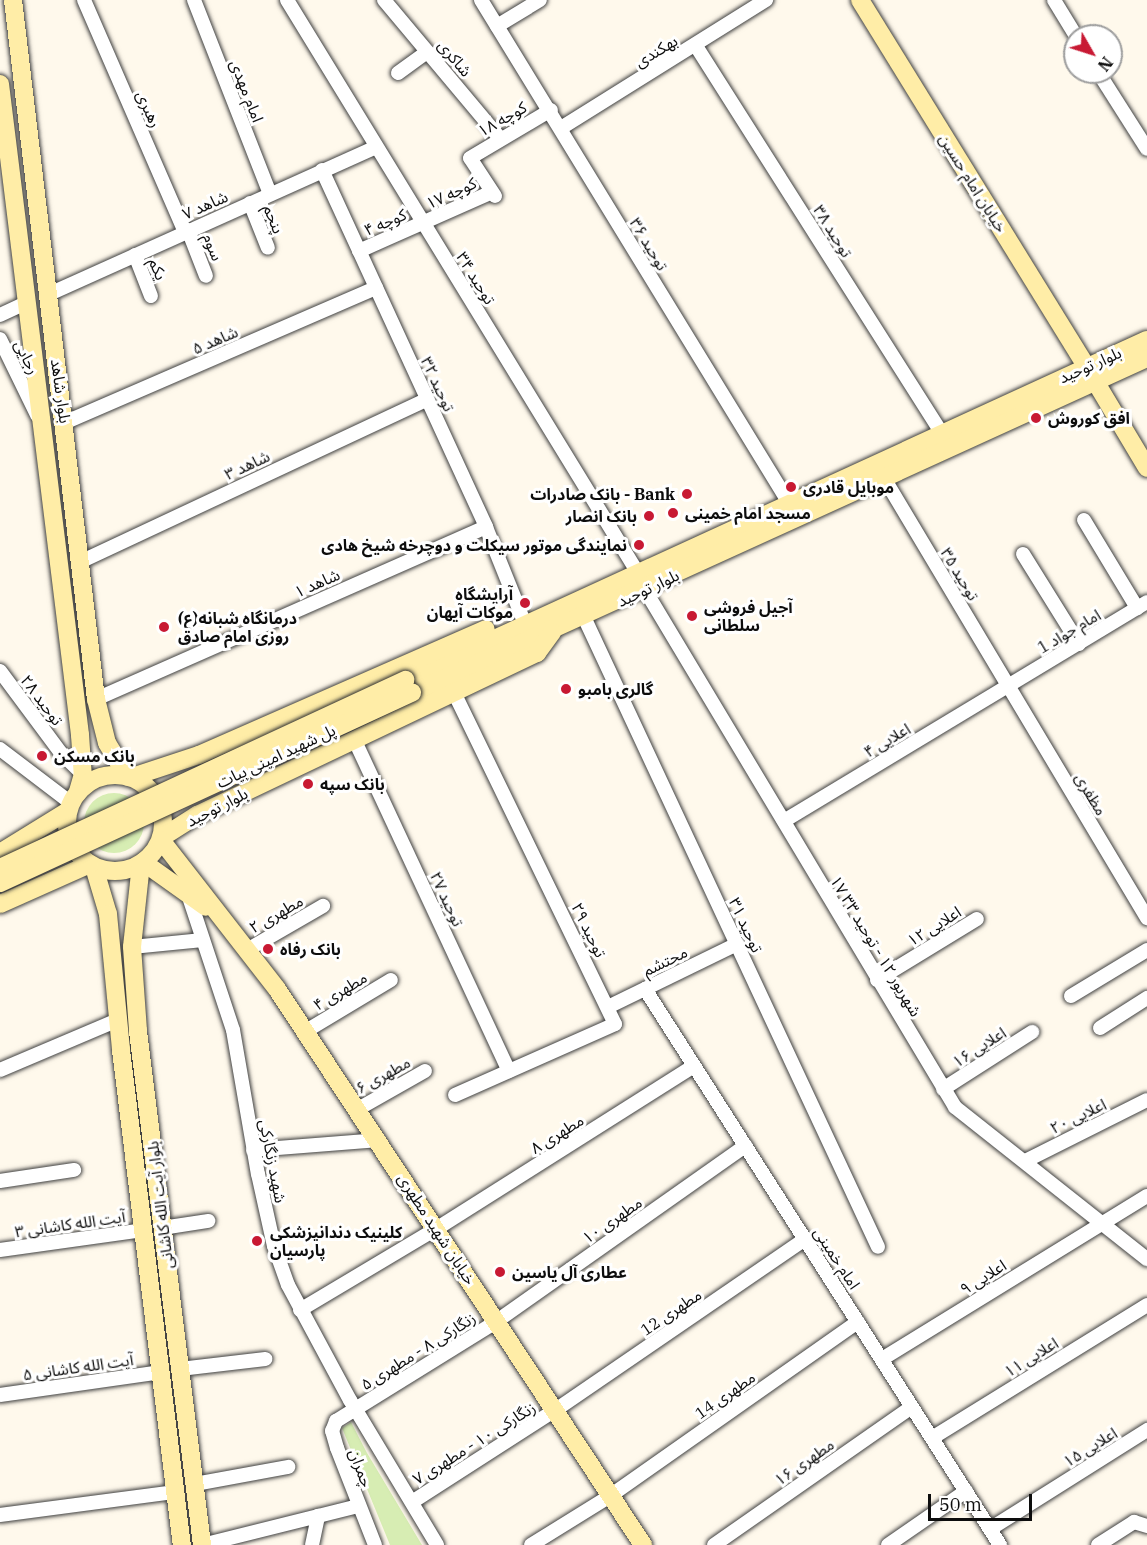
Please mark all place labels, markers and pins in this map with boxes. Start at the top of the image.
place label: افق کوروش [1048,408,1130,428]
marker: افق کوروش [1029,411,1043,425]
place label: موبایل قادری [803,477,894,497]
marker: موبایل قادری [784,480,798,494]
place label: بانک صادرات - Bank [530,484,675,504]
marker: بانک صادرات - Bank [680,487,694,501]
place label: مسجد امام خمینی [685,503,811,523]
place label: بانک انصار [566,506,637,526]
marker: مسجد امام خمینی [666,506,680,520]
marker: بانک انصار [642,509,656,523]
place label: نمایندگی موتور سیکلت و دوچرخه شیخ هادی [321,535,627,555]
marker: نمایندگی موتور سیکلت و دوچرخه شیخ هادی [632,538,646,552]
place label: آرایشگاه موکات آیهان [427,584,513,622]
marker: آرایشگاه موکات آیهان [518,596,532,610]
place label: آجیل فروشی سلطانی [704,597,793,635]
place label: (ع)درمانگاه شبانه روزی امام صادق [178,608,297,646]
marker: آجیل فروشی سلطانی [685,609,699,623]
marker: (ع)درمانگاه شبانه روزی امام صادق [155,618,173,636]
place label: گالری بامبو [578,679,653,699]
marker: گالری بامبو [559,682,573,696]
place label: بانک مسکن [54,746,135,766]
marker: بانک مسکن [35,749,49,763]
place label: بانک سپه [320,774,385,794]
marker: بانک سپه [301,777,315,791]
place label: بانک رفاه [280,939,341,959]
marker: بانک رفاه [261,942,275,956]
place label: کلینیک دندانپزشکی پارسیان [270,1222,402,1260]
marker: کلینیک دندانپزشکی پارسیان [248,1232,266,1250]
place label: عطاری آل یاسین [512,1262,627,1282]
marker: عطاری آل یاسین [493,1265,507,1279]

